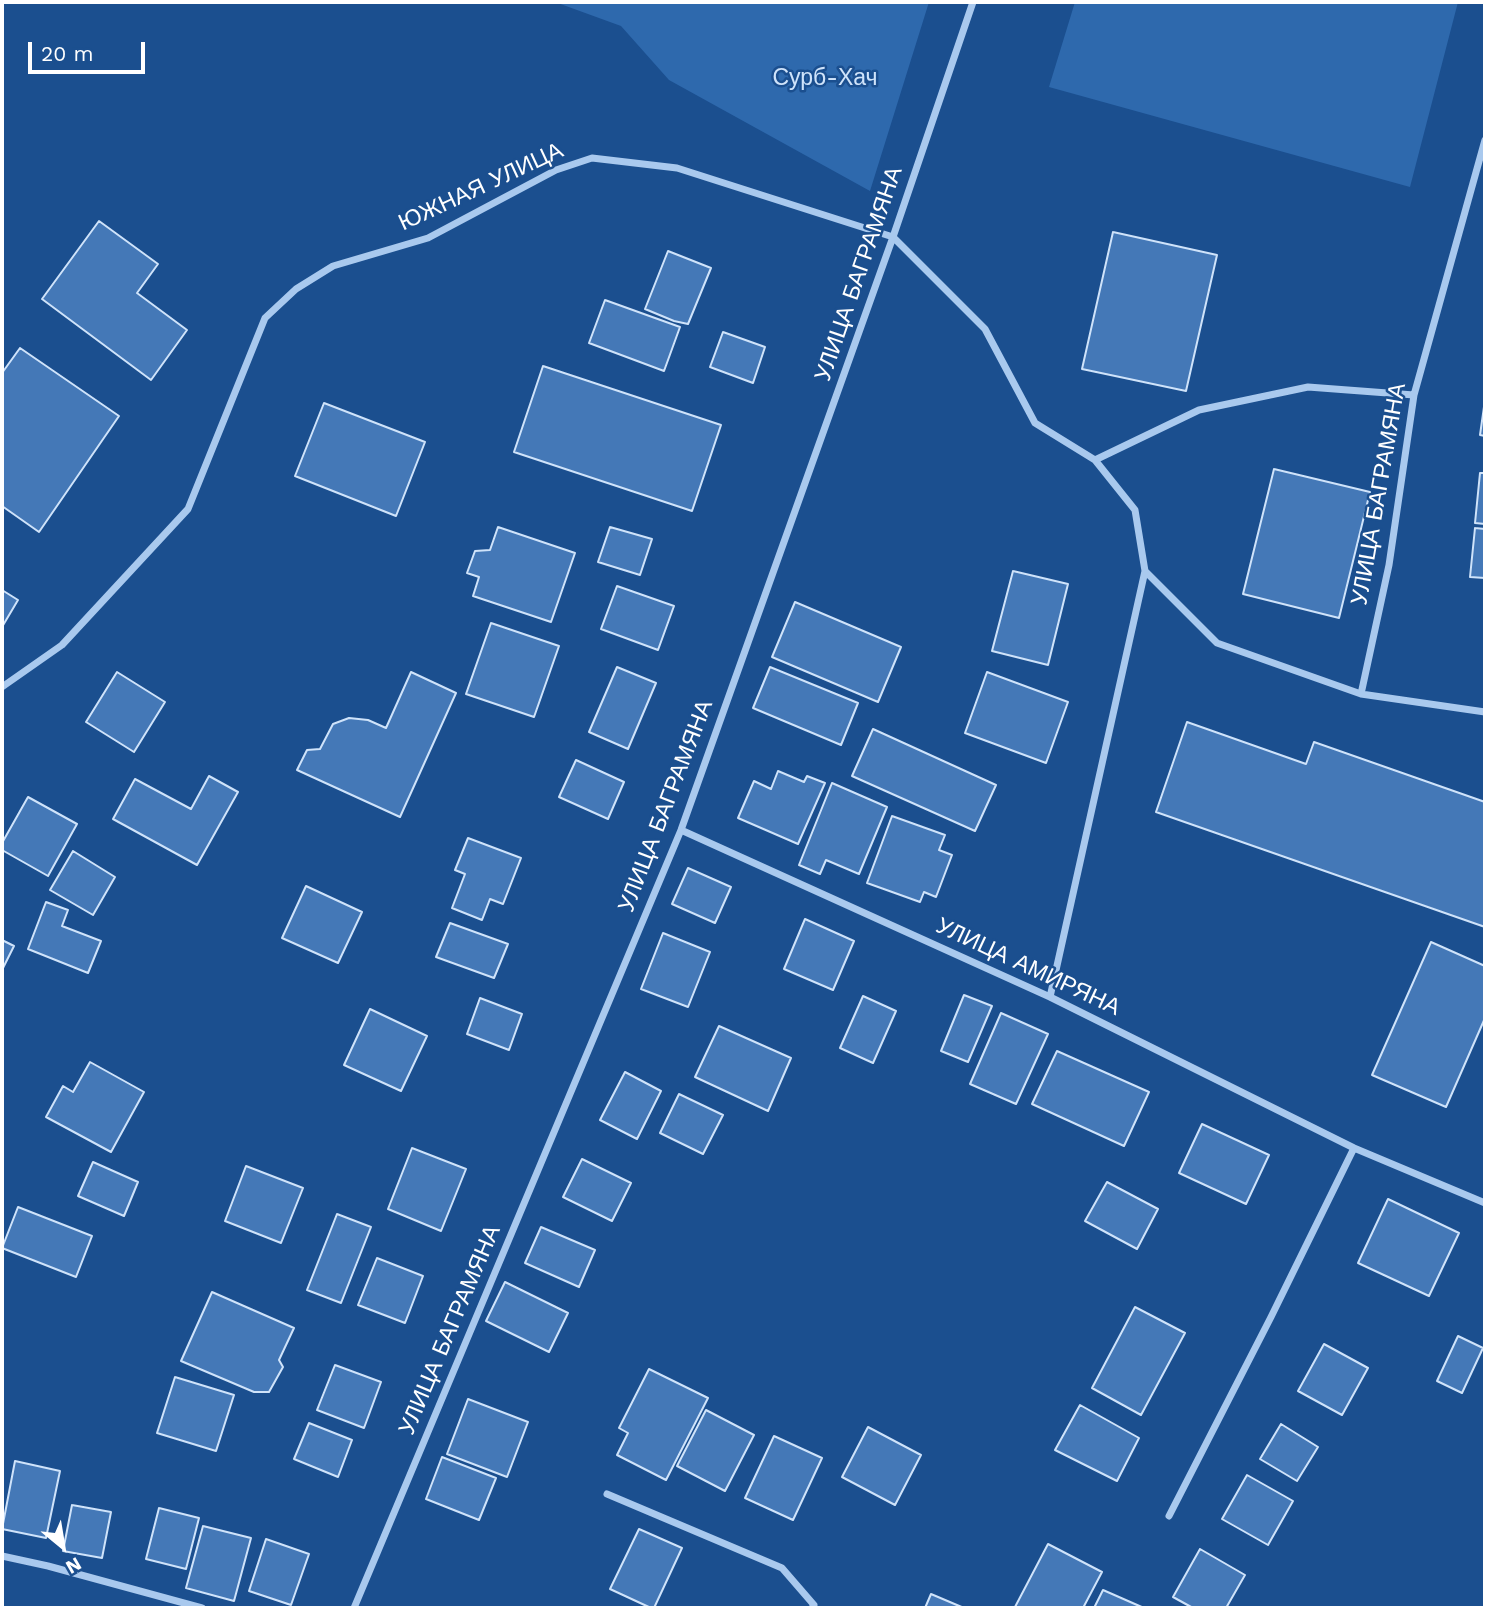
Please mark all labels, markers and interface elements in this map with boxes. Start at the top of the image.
scale bar [32,28,149,72]
text: 20 m [41,41,93,66]
park label: Сурб-Хач [772,64,878,92]
street label: ЮЖНАЯ УЛИЦА [394,137,568,237]
street label: УЛИЦА БАГРАМЯНА [809,163,909,385]
street label: УЛИЦА БАГРАМЯНА [1346,381,1412,607]
street label: УЛИЦА БАГРАМЯНА [613,696,719,916]
street label: УЛИЦА АМИРЯНА [931,912,1125,1022]
street label: УЛИЦА БАГРАМЯНА [393,1221,507,1439]
north arrow [28,1512,98,1582]
text: N [62,1552,86,1579]

